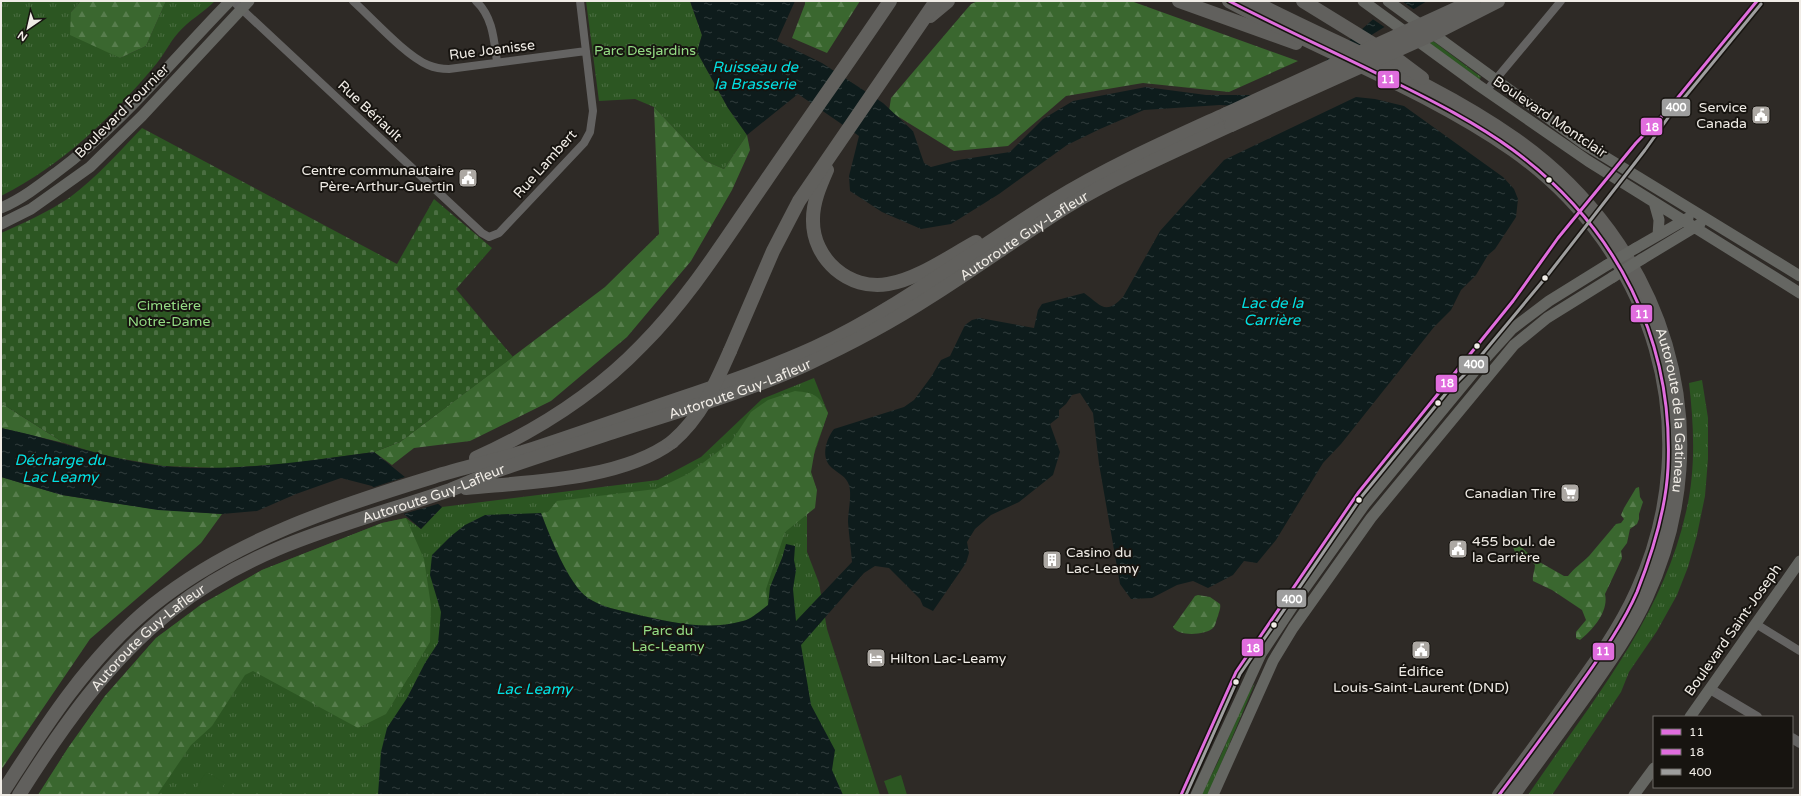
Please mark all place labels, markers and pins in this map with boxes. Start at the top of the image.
place label: Service Canada [1696,99,1747,132]
public building icon: Service Canada [1750,104,1772,126]
place label: Centre communautaire Père-Arthur-Guertin [301,162,454,195]
public building icon: Centre communautaire Père-Arthur-Guertin [457,167,479,189]
unlabelled marker [1544,175,1554,185]
unlabelled marker [1540,273,1550,283]
unlabelled marker [1472,341,1482,351]
unlabelled marker [1433,398,1443,408]
supermarket icon: Canadian Tire [1559,482,1581,504]
place label: Canadian Tire [1465,485,1556,502]
unlabelled marker [1354,495,1364,505]
place label: 455 boul. de la Carrière [1472,533,1555,566]
public building icon: 455 boul. de la Carrière [1447,538,1469,560]
place label: Casino du Lac-Leamy [1066,544,1140,577]
building icon: Casino du Lac-Leamy [1041,549,1063,571]
unlabelled marker [1269,620,1279,630]
public building icon: Édifice Louis-Saint-Laurent (DND) [1410,639,1432,661]
hotel icon: Hilton Lac-Leamy [865,647,887,669]
place label: Hilton Lac-Leamy [890,650,1007,667]
place label: Édifice Louis-Saint-Laurent (DND) [1333,663,1509,696]
unlabelled marker [1231,677,1241,687]

